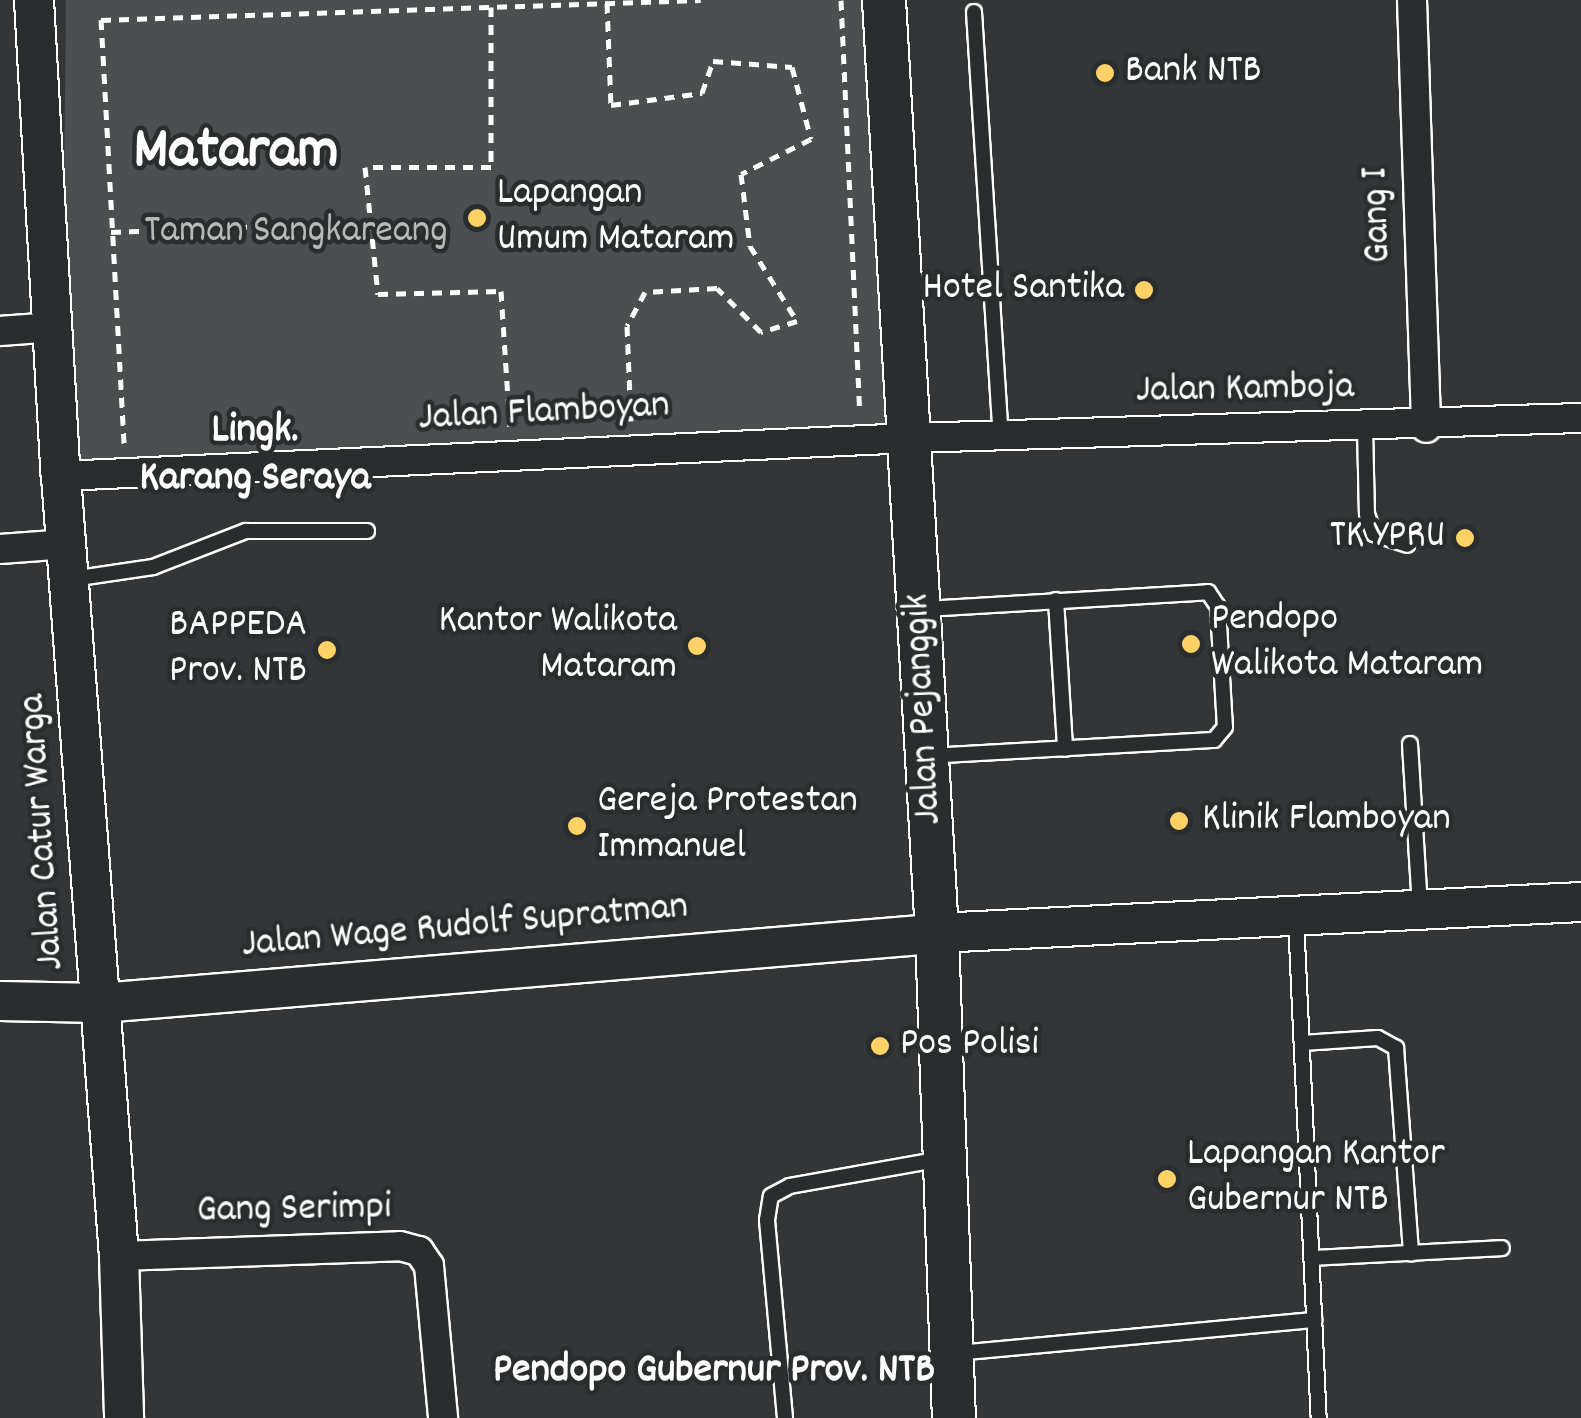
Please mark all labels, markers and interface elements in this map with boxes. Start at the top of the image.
place label: Bank NTB [1125,49,1261,97]
marker: Bank NTB [1094,62,1116,84]
district label: Mataram [133,117,339,189]
street label: Gang I [1353,166,1405,264]
place label: Lapangan Umum Mataram [497,171,734,265]
marker: Lapangan Umum Mataram [466,207,488,229]
park label: Taman Sangkareang [144,209,448,257]
place label: Hotel Santika [923,266,1124,314]
marker: Hotel Santika [1133,279,1155,301]
street label: Jalan Kamboja [1135,365,1355,417]
street label: Jalan Flamboyan [417,383,671,445]
district label: Lingk. Karang Seraya [140,407,370,506]
place label: TK YPRU [1330,514,1445,562]
marker: TK YPRU [1454,527,1476,549]
street label: Jalan Pejanggik [895,592,955,826]
place label: Pendopo Walikota Mataram [1211,597,1483,691]
place label: Kantor Walikota Mataram [438,599,677,693]
place label: BAPPEDA Prov. NTB [169,603,307,697]
marker: Pendopo Walikota Mataram [1180,633,1202,655]
marker: Kantor Walikota Mataram [686,635,708,657]
marker: BAPPEDA Prov. NTB [316,639,338,661]
street label: Jalan Catur Warga [10,692,78,972]
place label: Gereja Protestan Immanuel [597,779,858,873]
place label: Klinik Flamboyan [1202,797,1451,845]
marker: Klinik Flamboyan [1166,808,1192,834]
marker: Gereja Protestan Immanuel [566,815,588,837]
street label: Jalan Wage Rudolf Supratman [240,885,690,971]
place label: Pos Polisi [900,1022,1039,1070]
marker: Pos Polisi [869,1035,891,1057]
place label: Lapangan Kantor Gubernur NTB [1187,1132,1445,1226]
marker: Lapangan Kantor Gubernur NTB [1156,1168,1178,1190]
street label: Gang Serimpi [196,1185,392,1237]
district label: Pendopo Gubernur Prov. NTB [493,1347,935,1397]

